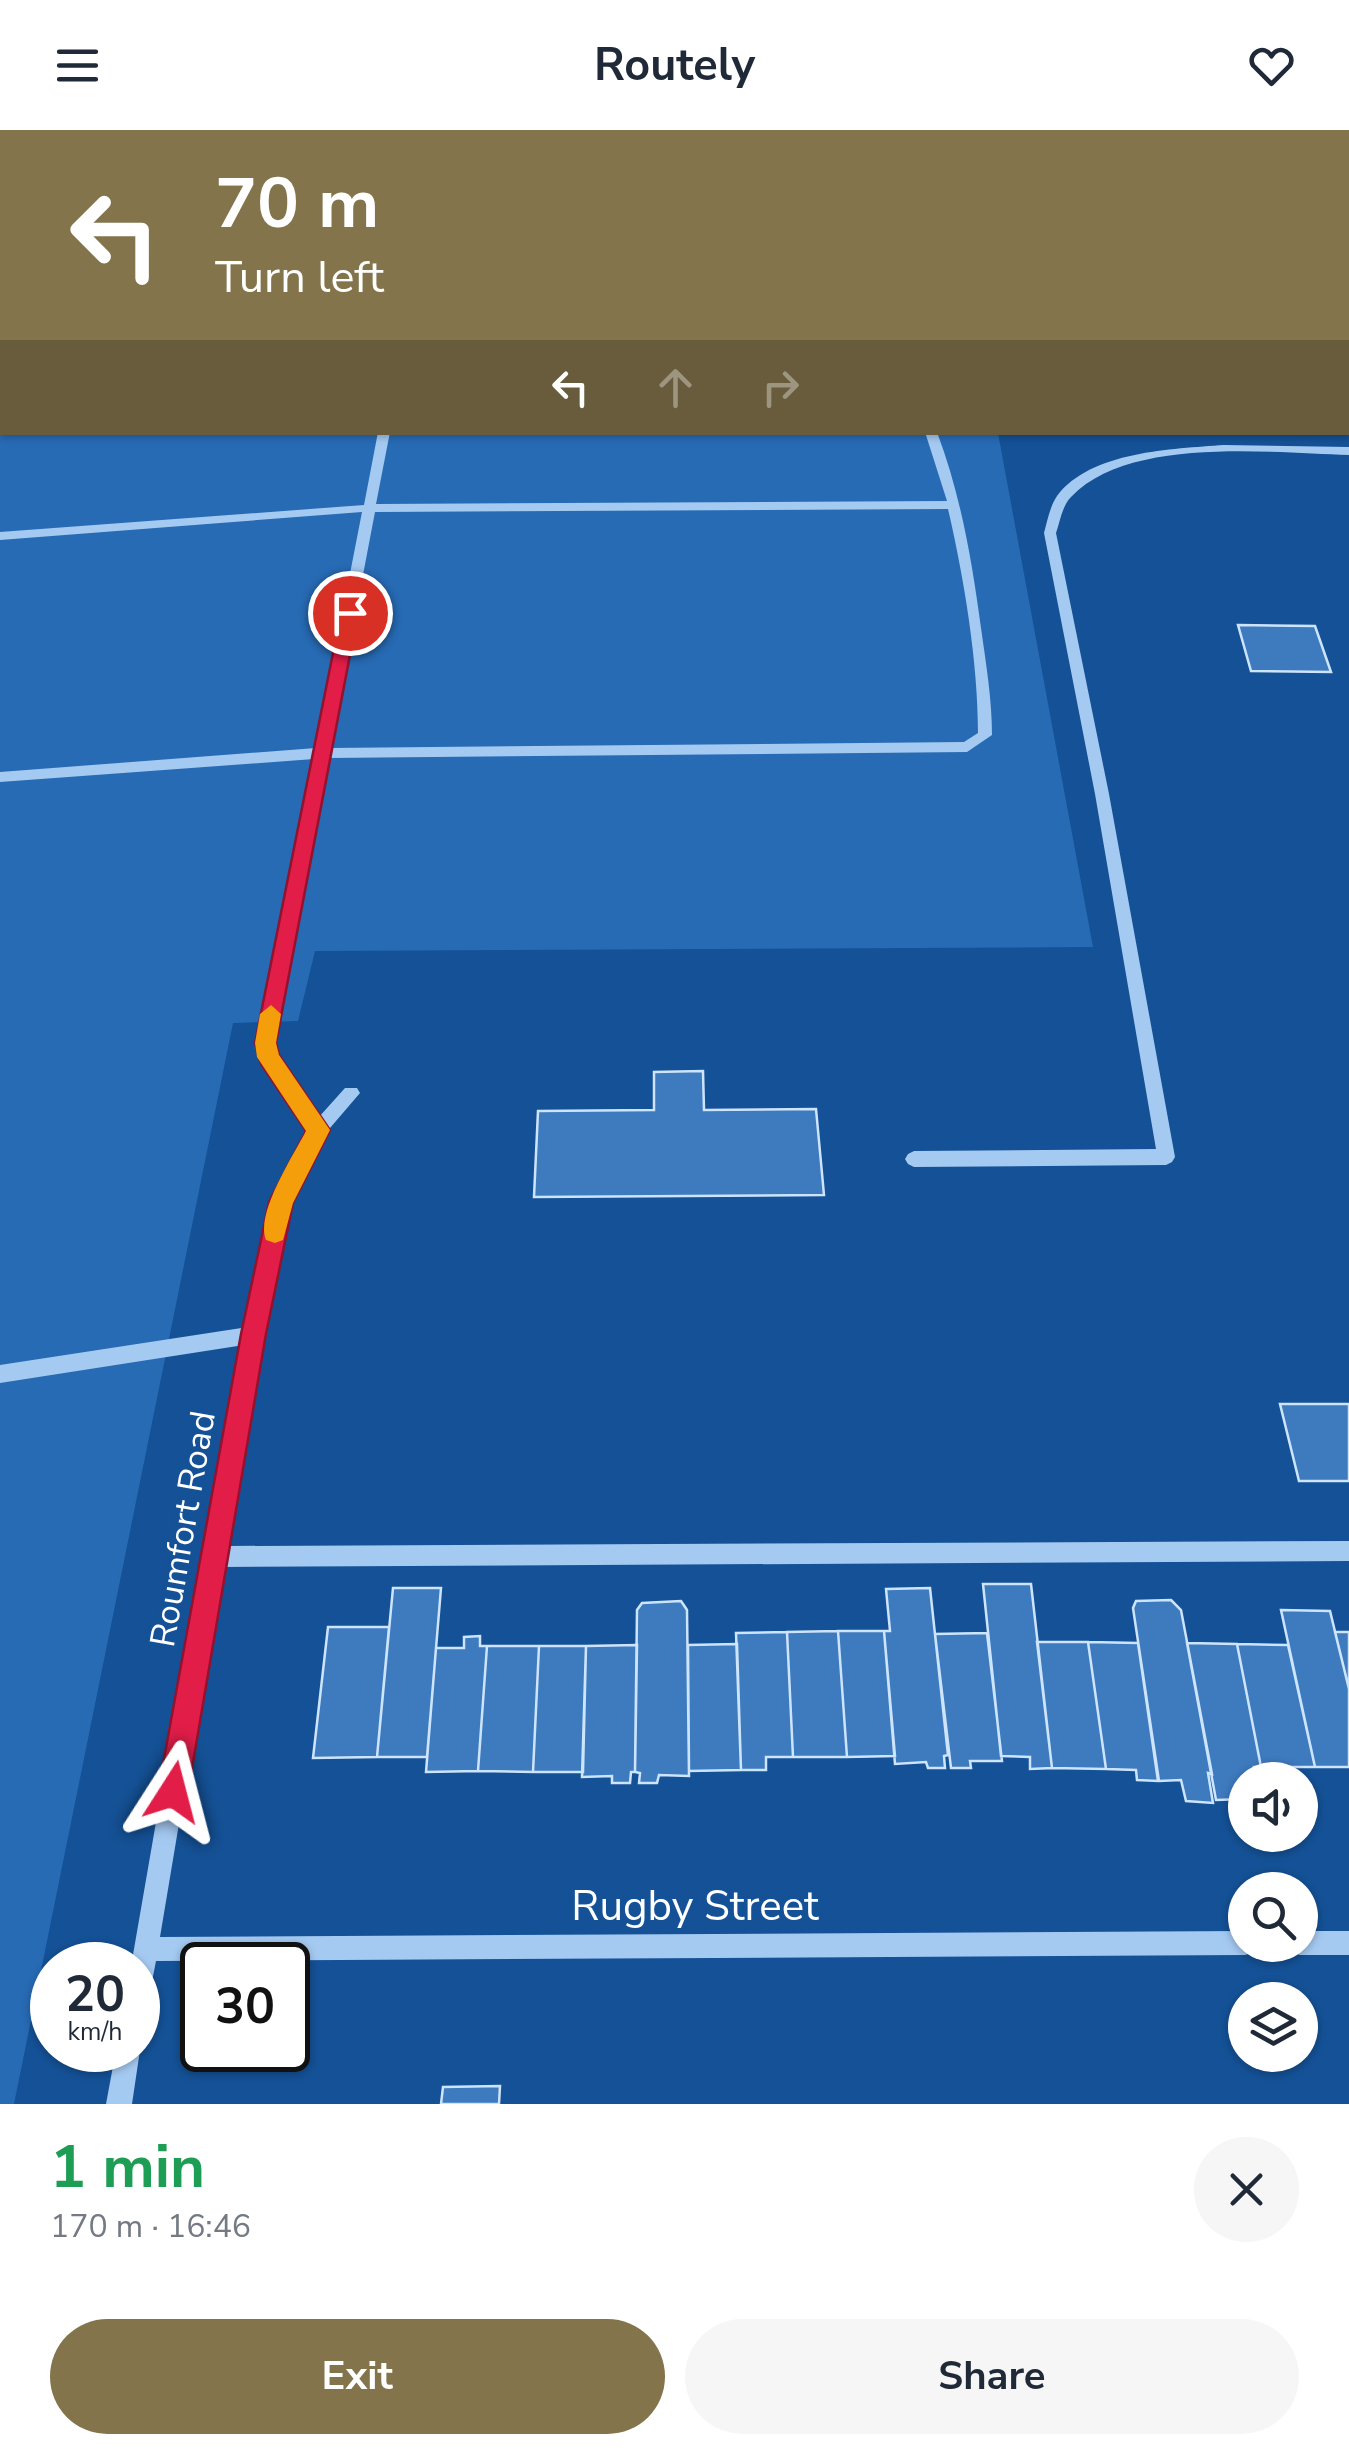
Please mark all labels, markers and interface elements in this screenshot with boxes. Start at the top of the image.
text: Routely [594,35,755,96]
icon: menu [50,38,105,93]
icon: heart [1244,38,1299,93]
text: 70 m [215,156,379,252]
icon: left [50,170,180,300]
text: Turn left [215,247,384,308]
icon: left [543,360,598,415]
icon: ahead [648,360,703,415]
icon: right [753,360,808,415]
pin [308,571,393,656]
icon: arrive [323,586,378,641]
street label: Roumfort Road [139,1407,227,1651]
position arrow [121,1740,225,1844]
map controls [1228,1762,1318,2072]
button: sound [1228,1762,1318,1852]
button: search [1228,1872,1318,1962]
street label: Rugby Street [571,1878,819,1935]
speed limit sign: 30 [180,1942,310,2072]
text: 20 [65,1960,125,2029]
button: layers [1228,1982,1318,2072]
text: km/h [67,2015,123,2049]
text: 1 min [50,2126,205,2208]
button: close [1194,2137,1299,2242]
text: 170 m · 16:46 [50,2205,251,2248]
button: Exit [50,2319,665,2434]
button: Share [685,2319,1299,2434]

